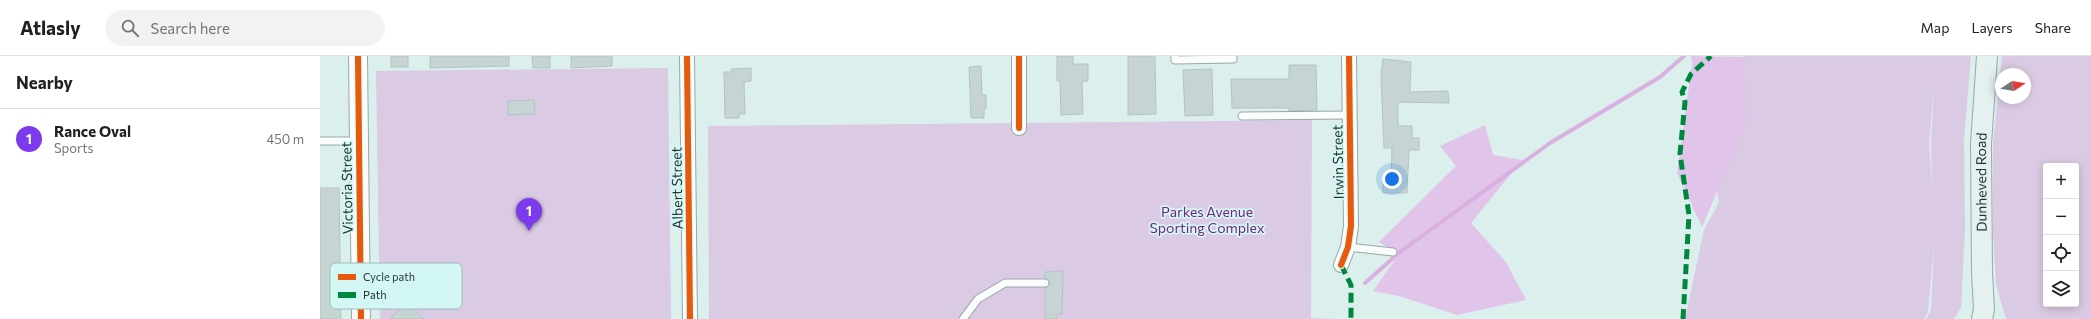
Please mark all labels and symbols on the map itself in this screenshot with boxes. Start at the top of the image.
north arrow [1995,68,2031,104]
street label: Irwin Street [1328,124,1347,199]
street label: Dunheved Road [1972,132,1990,232]
street label: Victoria Street [337,141,356,235]
street label: Albert Street [667,146,686,229]
your location [1382,169,1402,189]
pin: 1 [516,198,542,231]
park label: Parkes Avenue Sporting Complex [1150,203,1265,236]
legend [330,263,462,309]
text: Cycle path [363,270,415,283]
text: Path [363,288,386,301]

